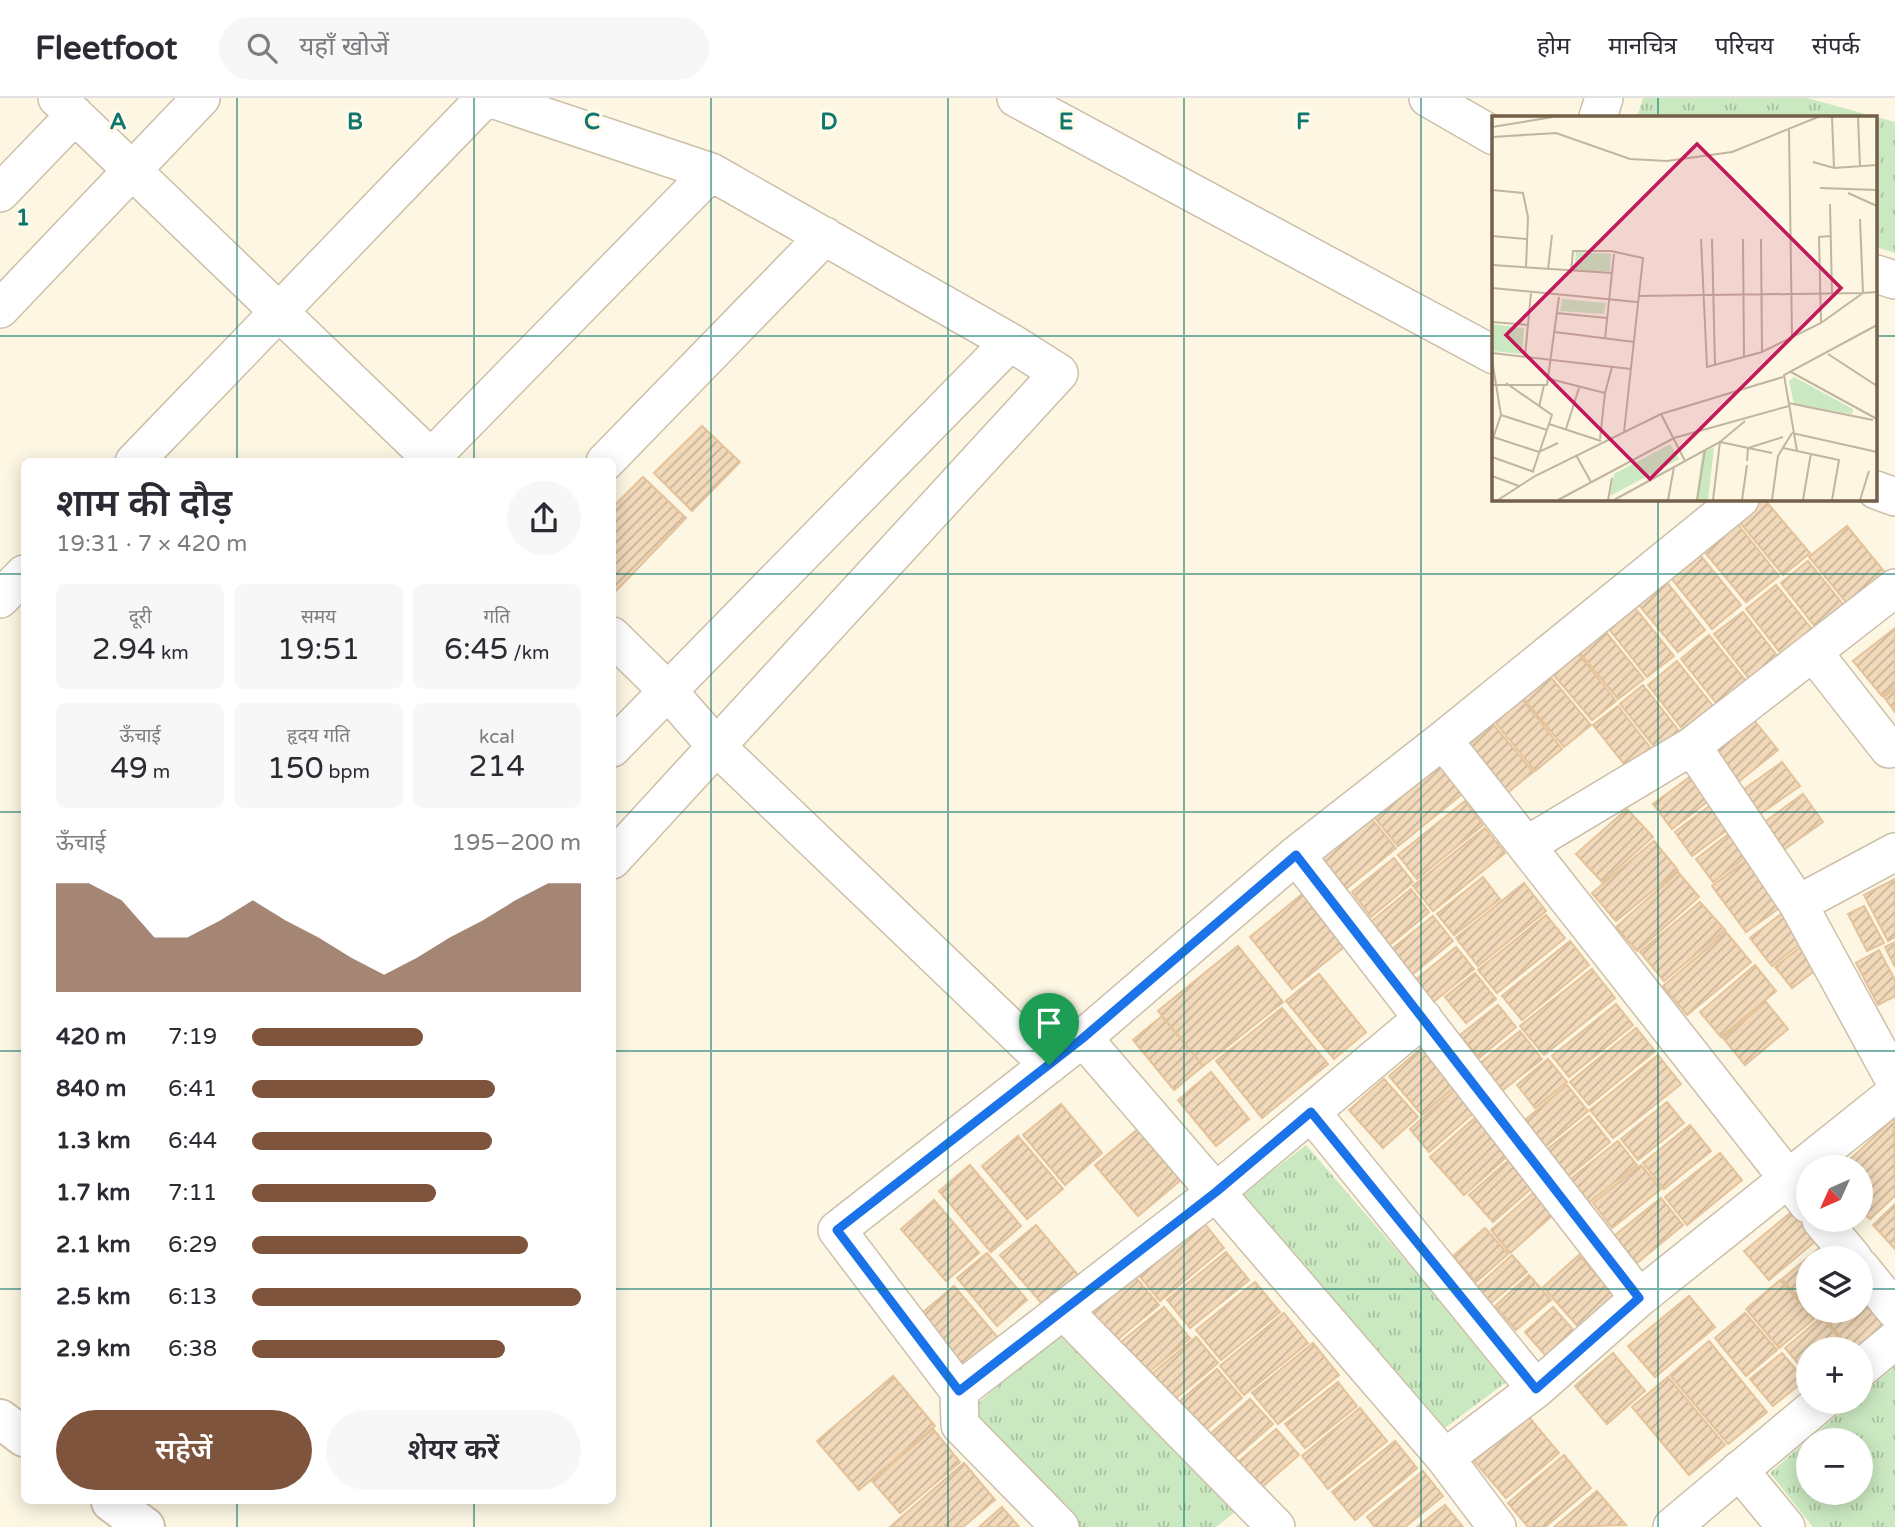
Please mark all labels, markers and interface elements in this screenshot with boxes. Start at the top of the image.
search box [219,17,709,80]
text: Fleetfoot [35,29,177,68]
icon: search [243,29,281,67]
text: यहाँ खोजें [299,31,389,62]
text: होम [1537,32,1570,61]
text: मानचित्र [1608,32,1677,61]
text: परिचय [1715,32,1774,61]
text: संपर्क [1812,32,1860,61]
text: A [109,108,127,136]
text: B [347,108,363,136]
text: C [584,108,600,136]
text: D [820,108,838,136]
text: E [1059,108,1073,136]
text: F [1296,108,1310,136]
inset map [1492,116,1878,500]
text: 1 [16,204,30,232]
text: शाम की दौड़ [56,481,232,527]
button: share [507,481,581,555]
text: 19:31 · 7 × 420 m [56,530,247,558]
text: दूरी [129,606,152,628]
text: समय [301,606,336,628]
text: गति [484,606,510,628]
text: 2.94 [92,631,156,668]
text: 19:51 [277,631,360,668]
text: 6:45 [444,631,508,668]
text: km [156,642,189,664]
text: /km [508,642,550,664]
text: ऊँचाई [120,725,161,747]
text: हृदय गति [287,725,350,747]
text: kcal [479,726,515,748]
text: 214 [469,748,525,785]
text: 49 [110,750,148,787]
text: 150 [267,750,324,787]
text: m [148,761,170,783]
text: bpm [324,761,370,783]
text: ऊँचाई [56,829,106,857]
text: 195–200 m [452,829,581,857]
pin [1019,993,1079,1065]
icon: arrive [1030,1004,1068,1042]
text: 420 m [56,1023,126,1051]
text: 7:19 [168,1023,217,1051]
text: 840 m [56,1075,126,1103]
text: 6:41 [168,1075,217,1103]
text: 1.3 km [56,1127,131,1155]
text: 6:44 [168,1127,217,1155]
north arrow [1796,1155,1872,1232]
map controls [1796,1155,1873,1505]
text: 1.7 km [56,1179,130,1207]
text: 7:11 [168,1179,217,1207]
text: 2.1 km [56,1231,131,1259]
text: 6:29 [168,1231,217,1259]
button: layers [1796,1246,1873,1323]
text: 2.5 km [56,1283,131,1311]
text: 6:13 [168,1283,217,1311]
text: 2.9 km [56,1335,131,1363]
text: 6:38 [168,1335,217,1363]
button: + [1796,1337,1873,1414]
button: सहेजें [56,1410,312,1490]
button: शेयर करें [326,1410,581,1490]
button: − [1796,1428,1873,1505]

